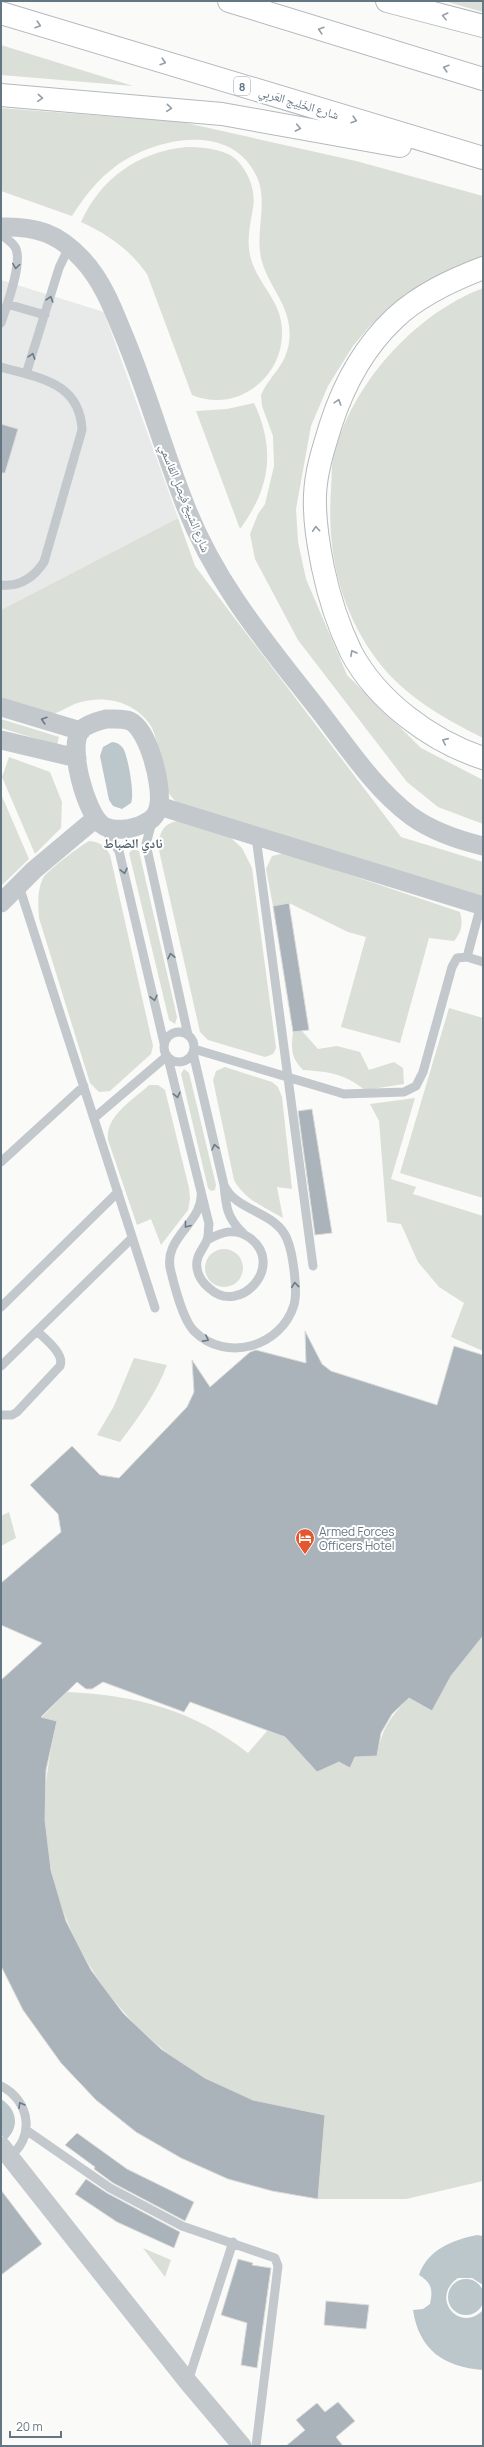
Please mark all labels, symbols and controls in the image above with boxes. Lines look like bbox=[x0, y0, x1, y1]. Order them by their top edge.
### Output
one-way arrow bbox=[442, 12, 449, 21]
one-way arrow bbox=[35, 20, 42, 29]
one-way arrow bbox=[318, 26, 325, 35]
one-way arrow bbox=[159, 57, 166, 66]
one-way arrow bbox=[442, 64, 449, 73]
road number: 8 bbox=[234, 77, 250, 95]
street label: شارع الخَلِيج العَربِي bbox=[256, 83, 341, 125]
one-way arrow bbox=[37, 93, 43, 102]
one-way arrow bbox=[166, 104, 172, 113]
one-way arrow bbox=[351, 115, 358, 124]
one-way arrow bbox=[295, 123, 301, 131]
one-way arrow bbox=[12, 263, 21, 269]
one-way arrow bbox=[45, 296, 53, 303]
one-way arrow bbox=[27, 352, 36, 359]
one-way arrow bbox=[333, 399, 342, 406]
street label: شارع الشيخ فيصل القاسمي bbox=[154, 441, 215, 556]
one-way arrow bbox=[311, 526, 320, 532]
one-way arrow bbox=[350, 650, 357, 657]
one-way arrow bbox=[40, 716, 47, 725]
one-way arrow bbox=[442, 738, 450, 746]
district label: نادي الضباط bbox=[103, 834, 163, 854]
one-way arrow bbox=[119, 868, 127, 874]
one-way arrow bbox=[167, 953, 175, 959]
one-way arrow bbox=[149, 994, 157, 1001]
one-way arrow bbox=[173, 1092, 181, 1099]
one-way arrow bbox=[212, 1144, 220, 1151]
one-way arrow bbox=[184, 1221, 191, 1228]
one-way arrow bbox=[291, 1282, 300, 1288]
one-way arrow bbox=[201, 1334, 209, 1341]
place label: Armed Forces Officers Hotel bbox=[319, 1523, 395, 1554]
hotel icon: Armed Forces Officers Hotel bbox=[294, 1527, 316, 1555]
one-way arrow bbox=[18, 2102, 25, 2109]
scale bar bbox=[10, 2413, 61, 2439]
text: 20 m bbox=[16, 2418, 43, 2435]

